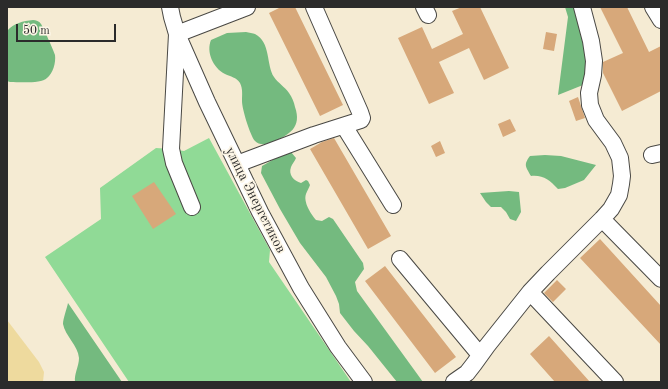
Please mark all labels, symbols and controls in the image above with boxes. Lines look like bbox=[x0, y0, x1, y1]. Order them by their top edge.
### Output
scale bar bbox=[18, 16, 118, 42]
text: 50 m bbox=[23, 25, 50, 37]
street label: улица Энергетиков bbox=[221, 144, 289, 256]

